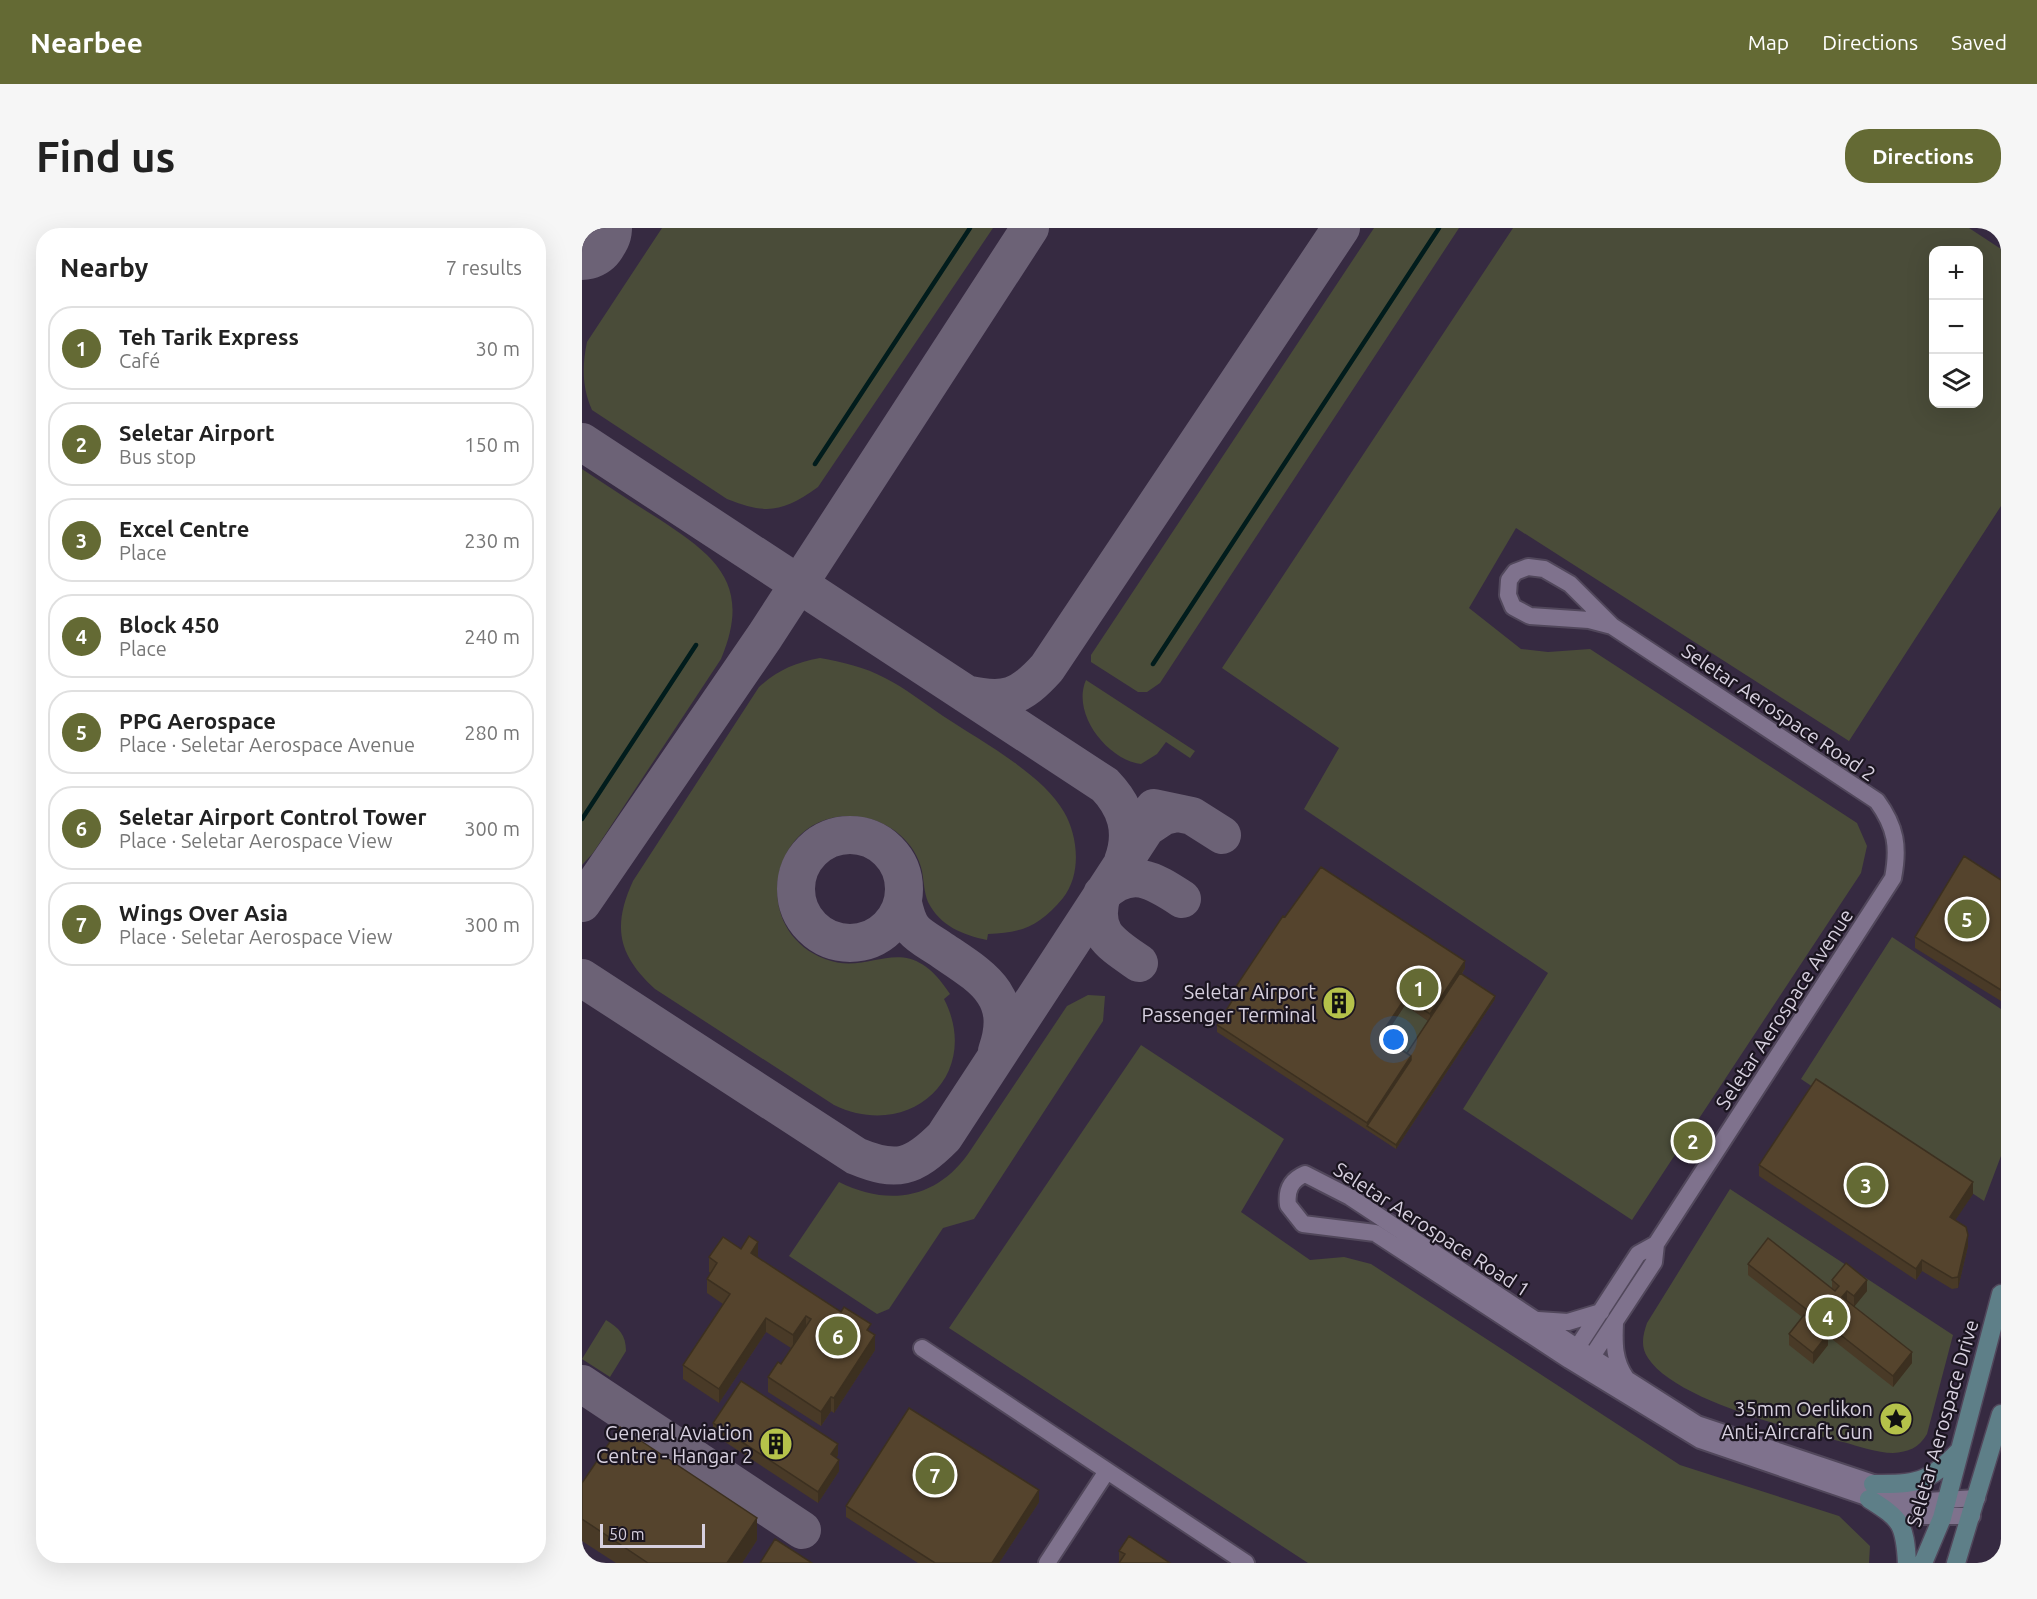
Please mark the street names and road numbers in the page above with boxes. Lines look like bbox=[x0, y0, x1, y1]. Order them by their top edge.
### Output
street label: Seletar Aerospace Road 2 bbox=[1678, 638, 1880, 786]
street label: Seletar Aerospace Avenue bbox=[1711, 905, 1857, 1113]
street label: Seletar Aerospace Road 1 bbox=[1330, 1157, 1534, 1301]
street label: Seletar Aerospace Drive bbox=[1901, 1317, 1983, 1529]

